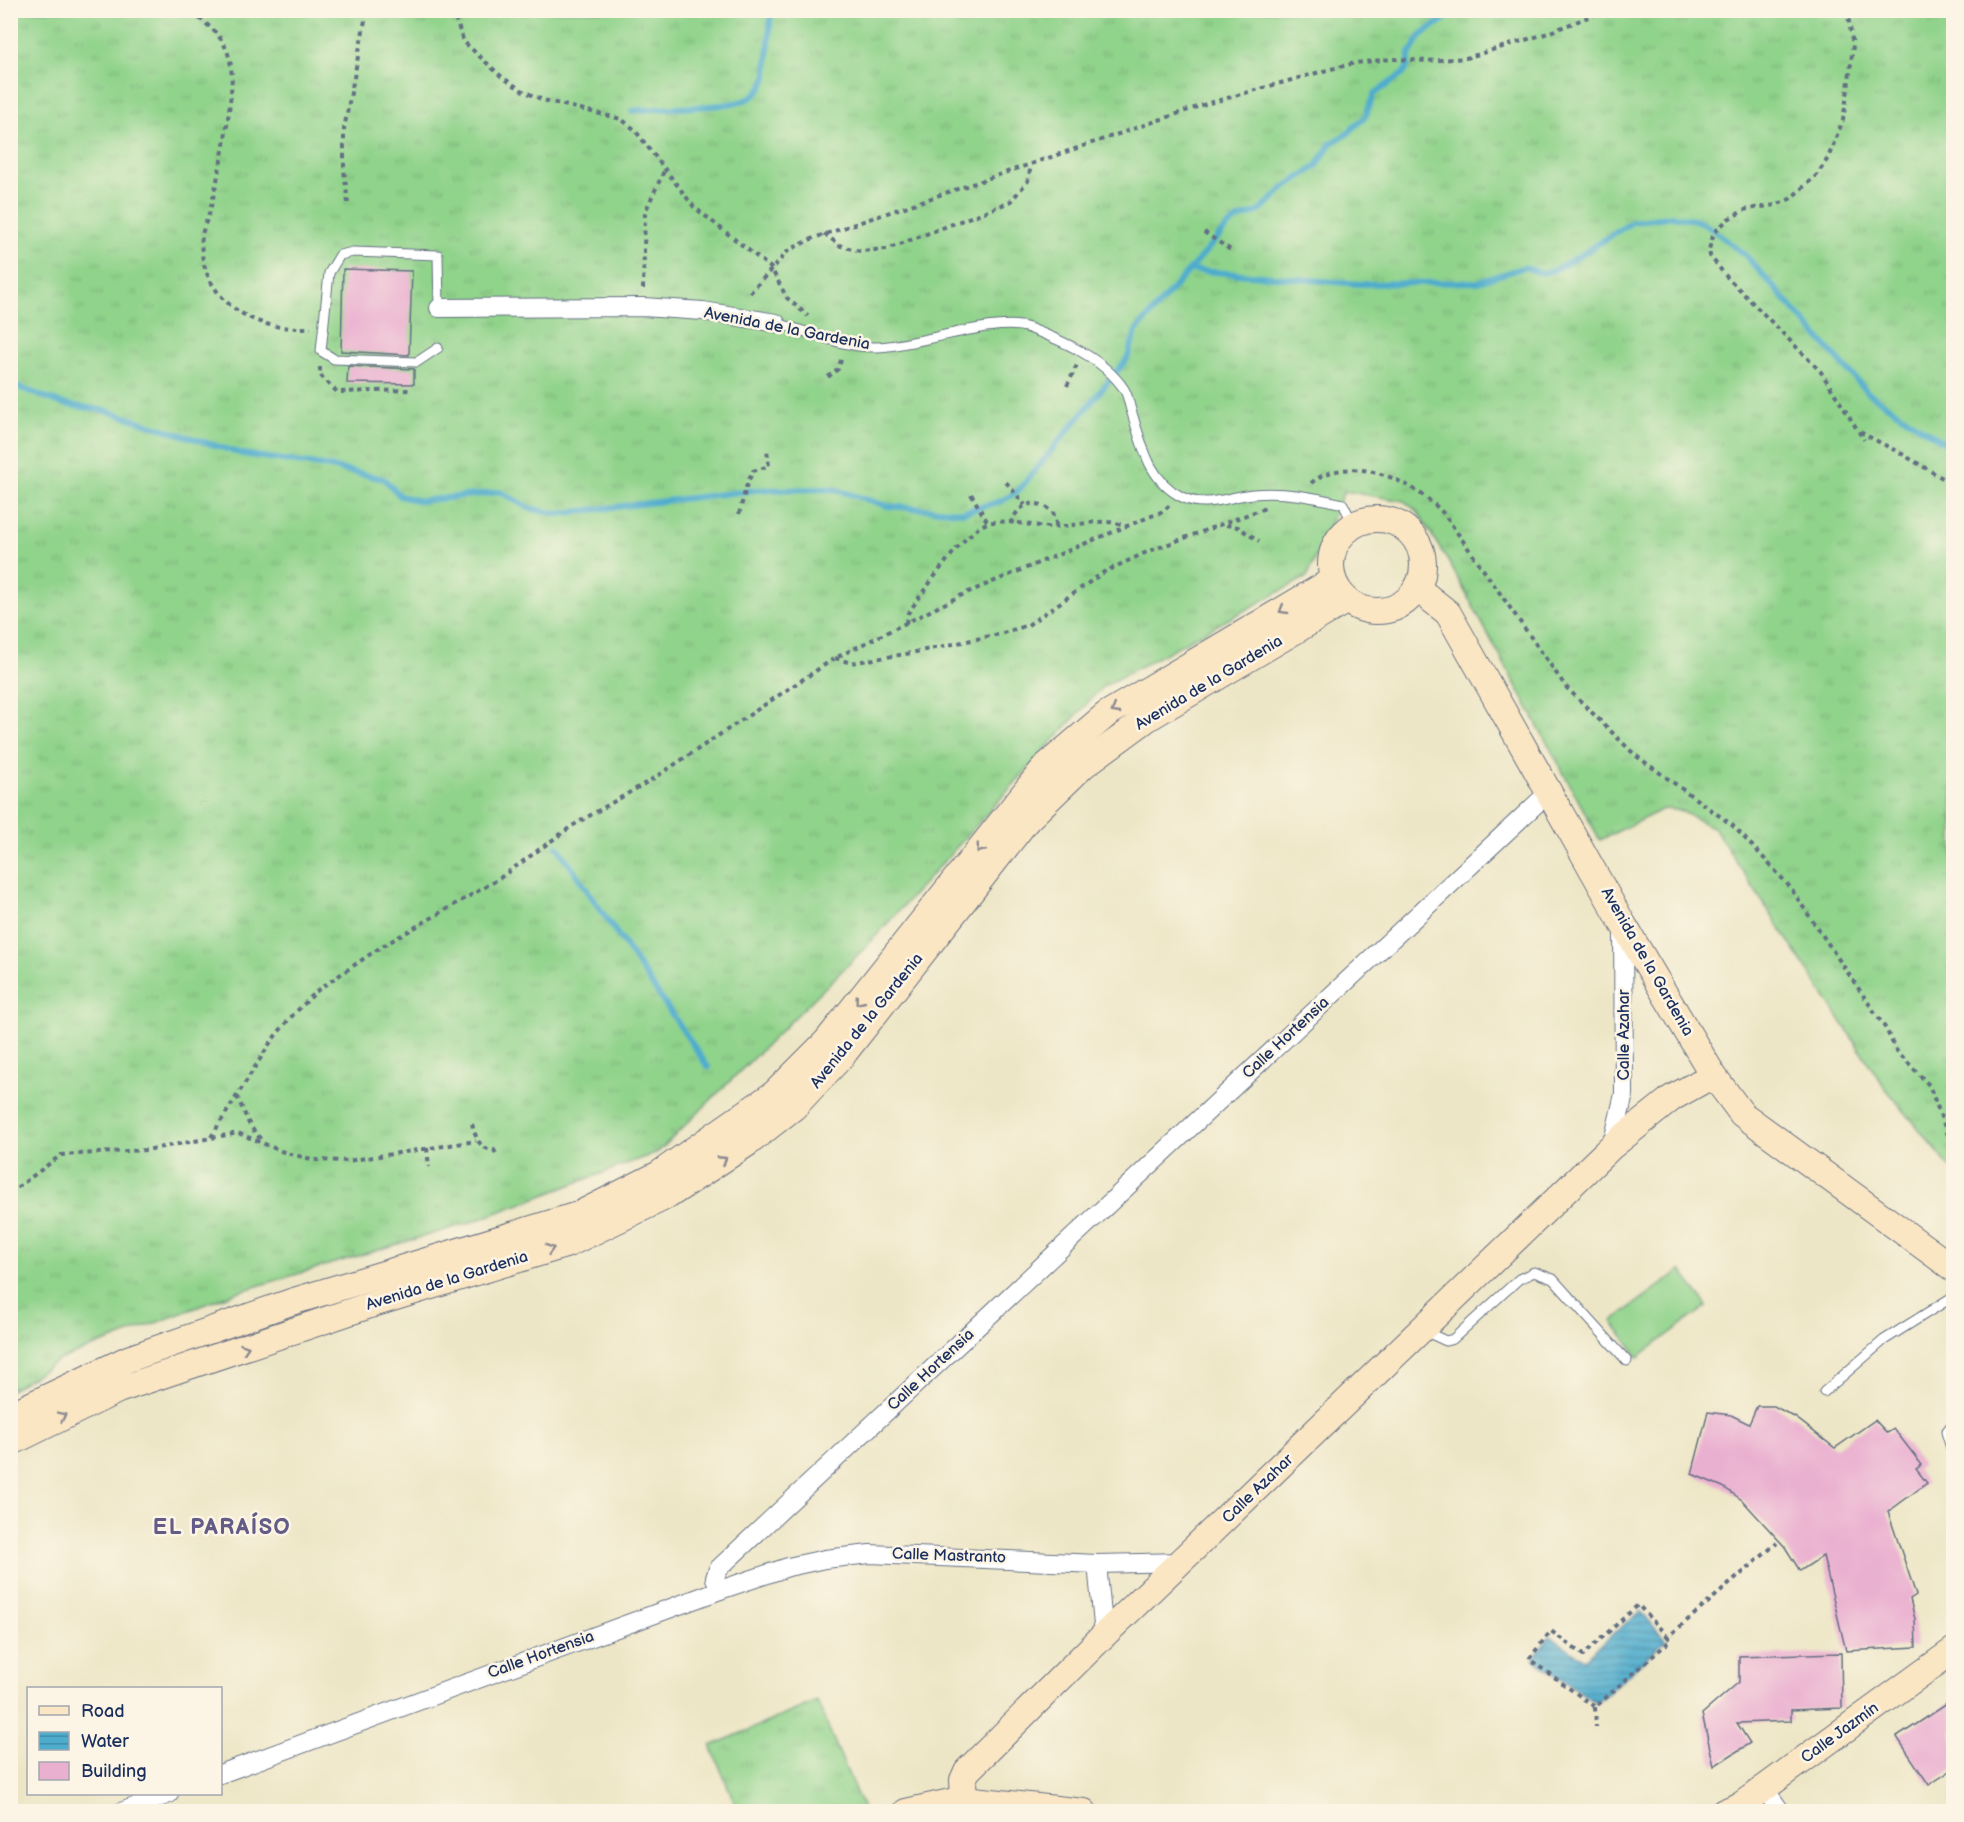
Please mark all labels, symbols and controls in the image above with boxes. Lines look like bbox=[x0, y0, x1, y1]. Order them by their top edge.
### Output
street label: Avenida de la Gardenia bbox=[703, 304, 871, 354]
one-way arrow bbox=[1279, 603, 1289, 614]
street label: Avenida de la Gardenia bbox=[1132, 631, 1286, 735]
one-way arrow bbox=[1111, 702, 1121, 714]
one-way arrow bbox=[977, 842, 988, 853]
street label: Avenida de la Gardenia bbox=[1597, 884, 1697, 1040]
street label: Avenida de la Gardenia bbox=[807, 950, 927, 1092]
street label: Calle Azahar bbox=[1615, 989, 1634, 1081]
street label: Calle Hortensia bbox=[1239, 993, 1333, 1083]
one-way arrow bbox=[855, 994, 866, 1005]
one-way arrow bbox=[716, 1156, 727, 1167]
one-way arrow bbox=[544, 1244, 555, 1256]
street label: Avenida de la Gardenia bbox=[364, 1247, 530, 1315]
street label: Calle Hortensia bbox=[884, 1325, 978, 1415]
one-way arrow bbox=[239, 1342, 250, 1355]
one-way arrow bbox=[56, 1411, 67, 1423]
street label: Calle Azahar bbox=[1219, 1450, 1298, 1528]
district label: EL PARAÍSO bbox=[153, 1512, 291, 1541]
street label: Calle Mastranto bbox=[892, 1545, 1006, 1567]
street label: Calle Hortensia bbox=[485, 1627, 597, 1683]
legend bbox=[27, 1687, 222, 1795]
street label: Calle Jazmín bbox=[1798, 1699, 1882, 1767]
text: Road bbox=[81, 1701, 125, 1722]
text: Water bbox=[81, 1731, 129, 1752]
text: Building bbox=[81, 1761, 147, 1782]

